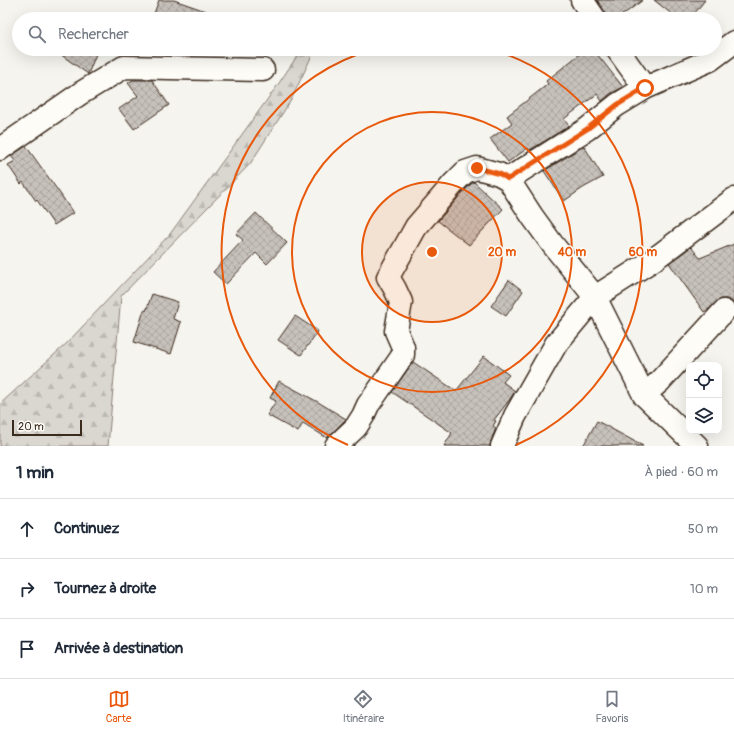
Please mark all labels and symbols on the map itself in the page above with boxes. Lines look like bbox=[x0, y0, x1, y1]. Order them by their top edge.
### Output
route start bbox=[636, 79, 654, 97]
route end bbox=[468, 159, 486, 177]
centre of rings bbox=[425, 245, 439, 259]
text: 20 m bbox=[488, 245, 516, 260]
text: 40 m bbox=[557, 245, 587, 260]
text: 60 m bbox=[629, 245, 658, 260]
scale bar bbox=[12, 418, 82, 437]

